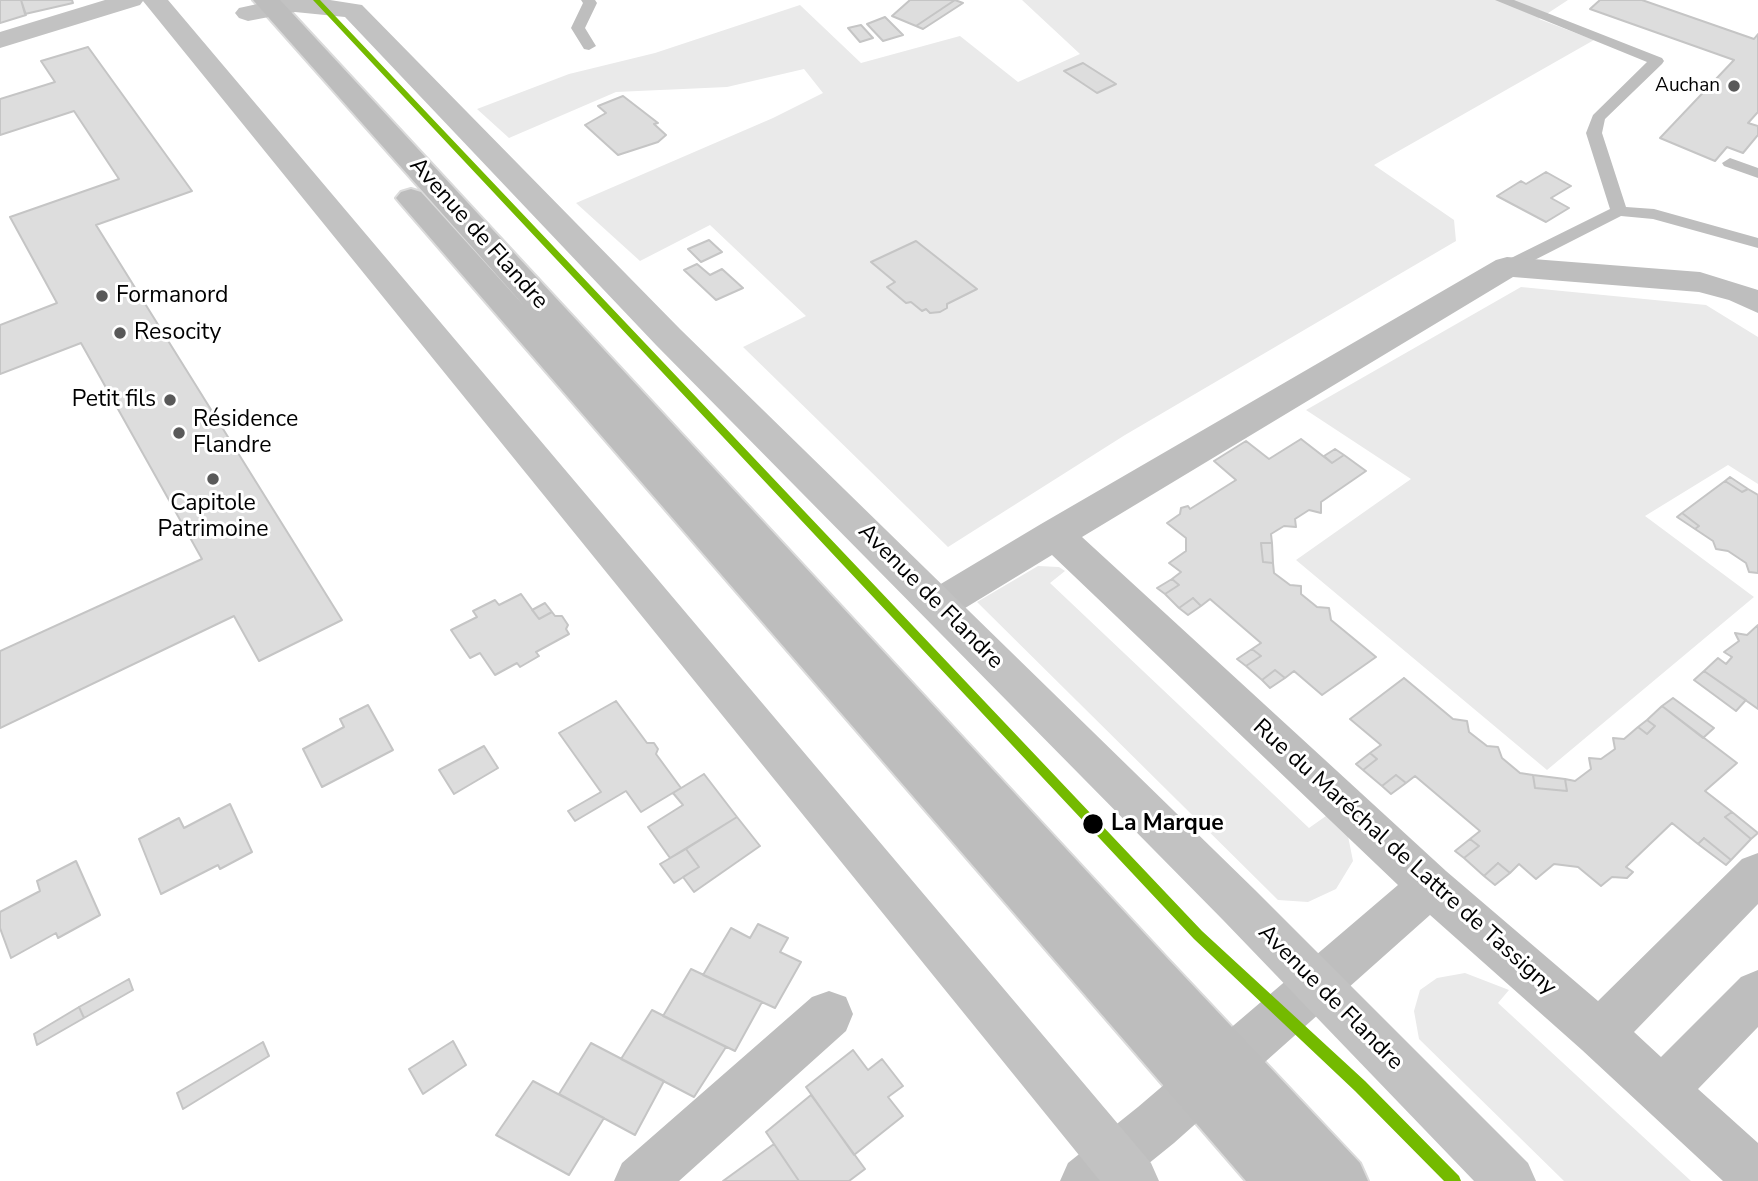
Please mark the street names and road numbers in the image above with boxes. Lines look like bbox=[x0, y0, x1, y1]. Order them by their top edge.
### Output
street label: Avenue de Flandre bbox=[403, 153, 553, 315]
street label: Avenue de Flandre bbox=[852, 519, 1008, 675]
street label: Rue du Maréchal de Lattre de Tassigny bbox=[1246, 714, 1562, 1002]
street label: Avenue de Flandre bbox=[1252, 920, 1408, 1076]

